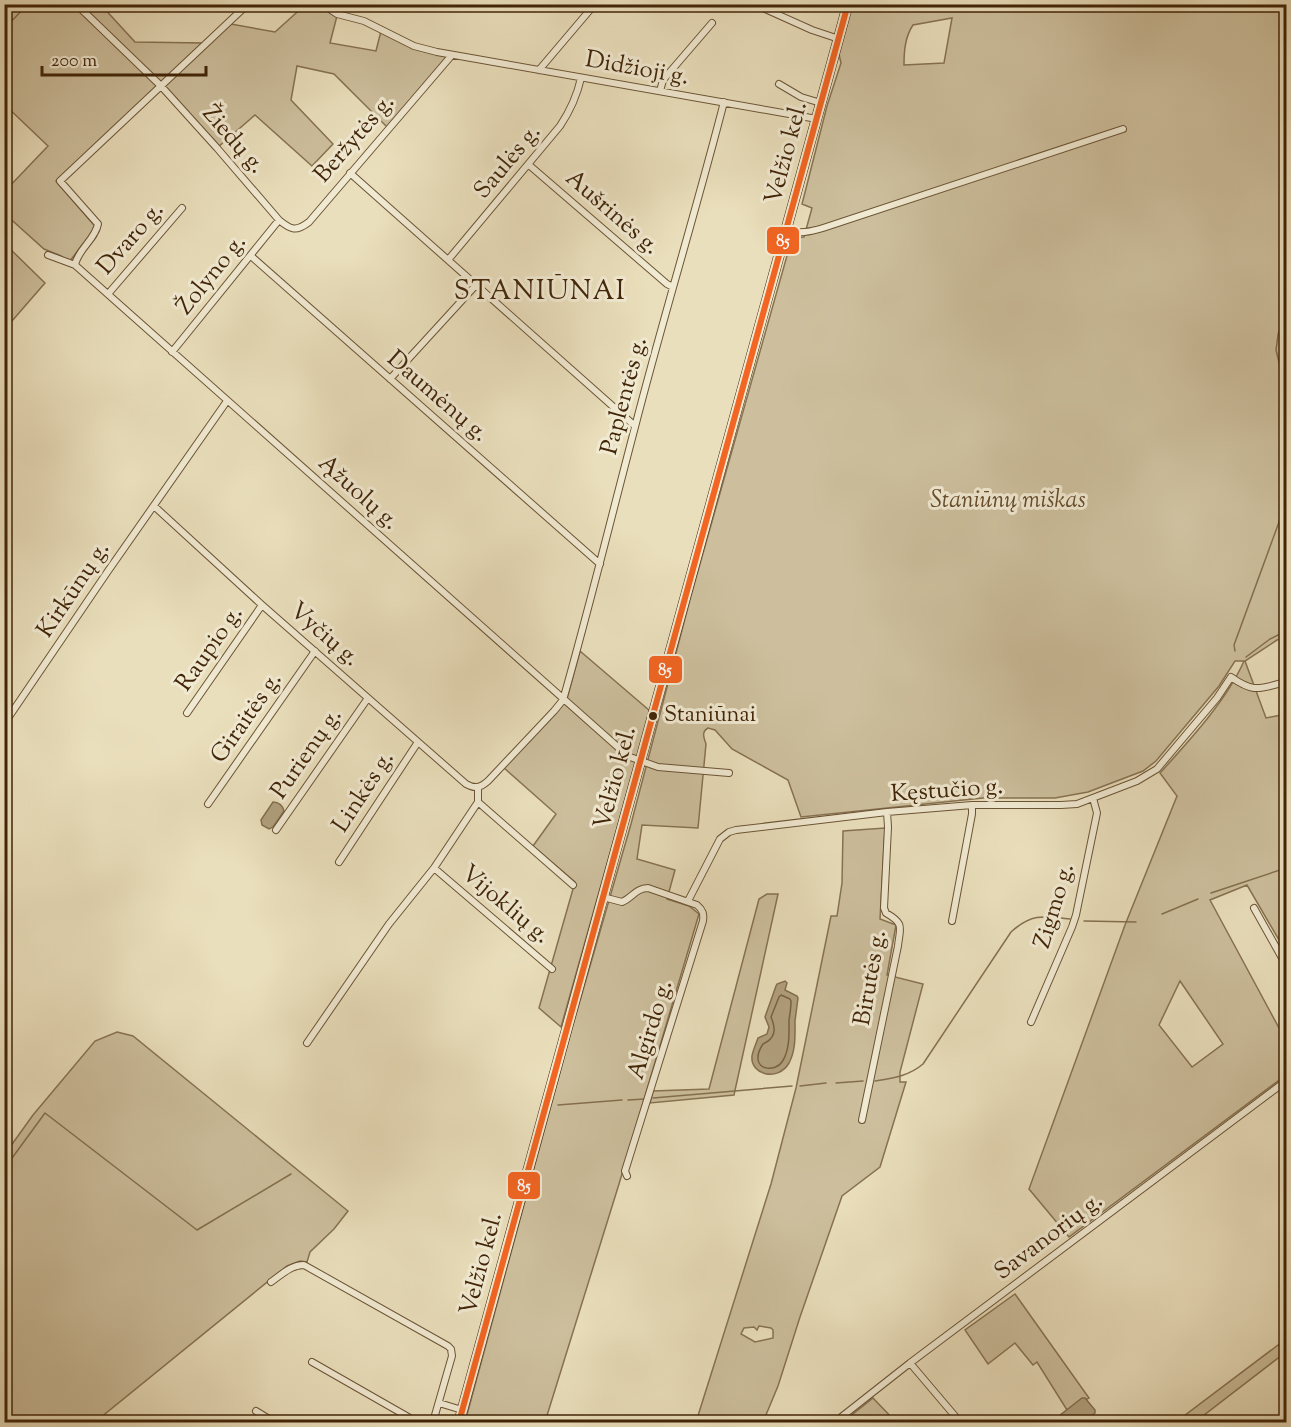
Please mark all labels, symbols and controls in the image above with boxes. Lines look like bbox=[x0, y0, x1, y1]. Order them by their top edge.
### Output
scale bar bbox=[42, 39, 206, 77]
street label: Didžioji g. bbox=[583, 43, 691, 95]
text: 200 m bbox=[51, 49, 97, 75]
street label: Beržytės g. bbox=[307, 87, 403, 191]
street label: Žiedų g. bbox=[193, 98, 273, 182]
street label: Velžio kel. bbox=[757, 98, 817, 208]
street label: Saulės g. bbox=[466, 117, 550, 207]
street label: Aušrinės g. bbox=[557, 162, 667, 264]
street label: Dvaro g. bbox=[90, 195, 172, 283]
line badge: 85 bbox=[766, 226, 800, 255]
street label: Žolyno g. bbox=[169, 227, 255, 323]
text: 85 bbox=[776, 231, 790, 254]
district label: STANIŪNAI bbox=[454, 273, 626, 312]
street label: Paplentės g. bbox=[593, 333, 657, 459]
street label: Daumėnų g. bbox=[379, 343, 495, 451]
street label: Ąžuolų g. bbox=[310, 447, 406, 539]
park label: Staniūnų miškas bbox=[930, 484, 1086, 518]
street label: Kirkūnų g. bbox=[29, 535, 119, 645]
street label: Vyčių g. bbox=[281, 595, 367, 675]
street label: Raupio g. bbox=[168, 599, 252, 699]
line badge: 85 bbox=[648, 655, 683, 684]
text: 85 bbox=[658, 660, 672, 683]
street label: Giraitės g. bbox=[203, 665, 291, 771]
place label: Staniūnai bbox=[664, 700, 756, 732]
street label: Purienų g. bbox=[263, 701, 351, 807]
marker: Staniūnai bbox=[647, 710, 659, 722]
street label: Velžio kel. bbox=[586, 723, 646, 833]
street label: Linkės g. bbox=[325, 744, 403, 840]
street label: Kęstučio g. bbox=[890, 770, 1004, 812]
street label: Vijoklių g. bbox=[453, 857, 557, 953]
street label: Zigmo g. bbox=[1026, 859, 1084, 953]
street label: Birutės g. bbox=[846, 928, 896, 1028]
street label: Algirdo g. bbox=[620, 976, 682, 1084]
line badge: 85 bbox=[507, 1171, 541, 1200]
text: 85 bbox=[517, 1176, 531, 1199]
street label: Savanorių g. bbox=[988, 1185, 1110, 1289]
street label: Velžio kel. bbox=[452, 1209, 512, 1319]

